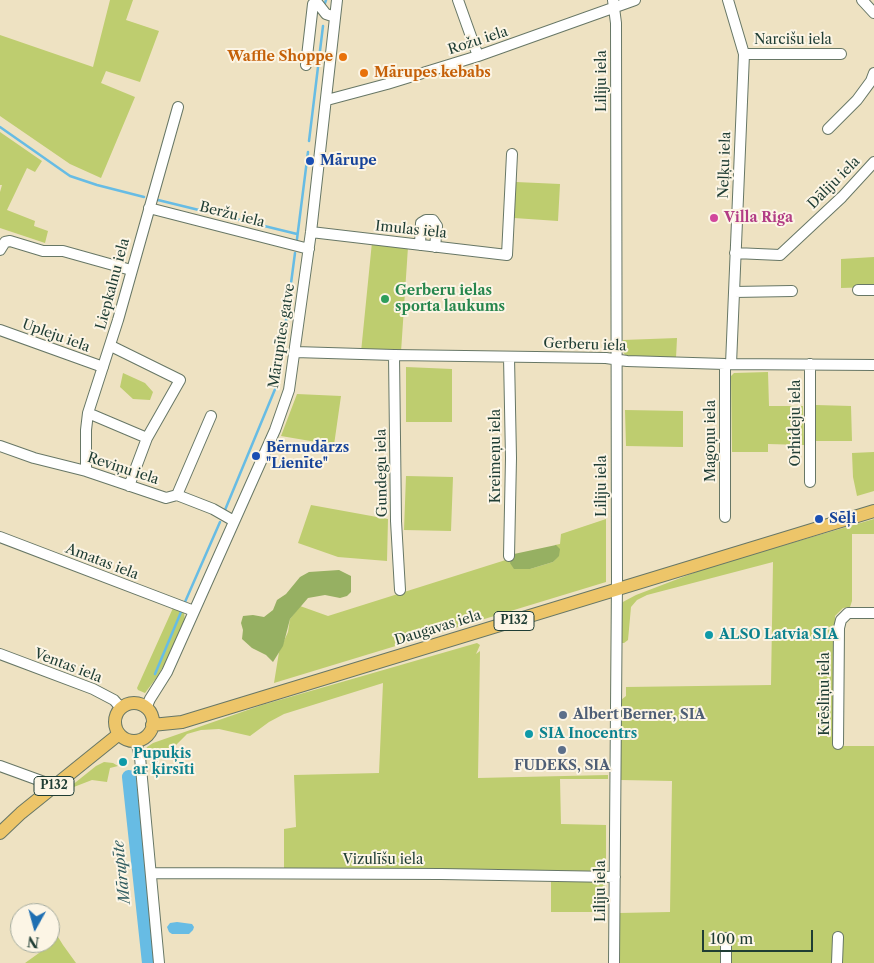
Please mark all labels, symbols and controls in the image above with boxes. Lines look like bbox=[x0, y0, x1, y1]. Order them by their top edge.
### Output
street label: Rožu iela bbox=[446, 23, 510, 59]
street label: Narcišu iela bbox=[754, 32, 832, 48]
place label: Waffle Shoppe bbox=[227, 49, 333, 65]
street label: Liliju iela bbox=[594, 50, 610, 112]
marker: Waffle Shoppe bbox=[337, 51, 349, 63]
place label: Mārupes kebabs bbox=[374, 65, 491, 81]
marker: Mārupes kebabs bbox=[358, 67, 370, 79]
street label: Neļķu iela bbox=[715, 131, 735, 199]
place label: Mārupe bbox=[320, 153, 377, 169]
street label: Dāliju iela bbox=[804, 153, 864, 213]
marker: Mārupe bbox=[304, 155, 316, 167]
street label: Beržu iela bbox=[198, 199, 266, 231]
place label: Villa Riga bbox=[724, 210, 793, 226]
marker: Villa Riga bbox=[708, 212, 720, 224]
street label: Imulas iela bbox=[374, 218, 448, 242]
street label: Liepkalnu iela bbox=[93, 236, 133, 332]
street label: Mārupītes gatve bbox=[265, 282, 299, 390]
place label: Gerberu ielas sporta laukums bbox=[395, 283, 505, 316]
marker: Gerberu ielas sporta laukums bbox=[379, 293, 391, 305]
street label: Upleju iela bbox=[20, 316, 92, 356]
street label: Gerberu iela bbox=[543, 335, 627, 355]
street label: Orhideju iela bbox=[788, 380, 804, 466]
street label: Magoņu iela bbox=[703, 400, 719, 482]
street label: Kreimeņu iela bbox=[488, 409, 504, 503]
street label: Gundegu iela bbox=[373, 429, 391, 517]
place label: Bērnudārzs "Lienīte" bbox=[266, 440, 349, 472]
street label: Reviņu iela bbox=[85, 450, 161, 488]
marker: Bērnudārzs "Lienīte" bbox=[250, 450, 262, 462]
street label: Liliju iela bbox=[594, 455, 610, 517]
place label: Sēļi bbox=[829, 511, 856, 527]
marker: Sēļi bbox=[813, 513, 825, 525]
street label: Amatas iela bbox=[63, 540, 141, 584]
street label: Daugavas iela bbox=[393, 607, 483, 649]
road number: P132 bbox=[494, 612, 534, 630]
place label: ALSO Latvia SIA bbox=[719, 627, 838, 643]
marker: ALSO Latvia SIA bbox=[703, 629, 715, 641]
street label: Ventas iela bbox=[32, 645, 104, 687]
street label: Krēsliņu iela bbox=[817, 652, 833, 736]
place label: Albert Berner, SIA bbox=[573, 707, 705, 723]
marker: Albert Berner, SIA bbox=[557, 709, 569, 721]
place label: SIA Inocentrs bbox=[539, 726, 637, 742]
marker: SIA Inocentrs bbox=[523, 728, 535, 740]
marker: FUDEKS, SIA bbox=[556, 744, 568, 756]
place label: Pupuķis ar ķirsīti bbox=[133, 746, 195, 779]
marker: Pupuķis ar ķirsīti bbox=[117, 756, 129, 768]
place label: FUDEKS, SIA bbox=[514, 758, 610, 774]
road number: P132 bbox=[34, 776, 74, 796]
water label: Mārupīte bbox=[110, 839, 134, 905]
street label: Vizulīšu iela bbox=[343, 852, 423, 868]
street label: Liliju iela bbox=[593, 860, 609, 922]
north arrow bbox=[10, 903, 60, 953]
scale bar bbox=[704, 920, 815, 952]
text: 100 m bbox=[710, 929, 753, 948]
text: N bbox=[26, 932, 40, 952]

